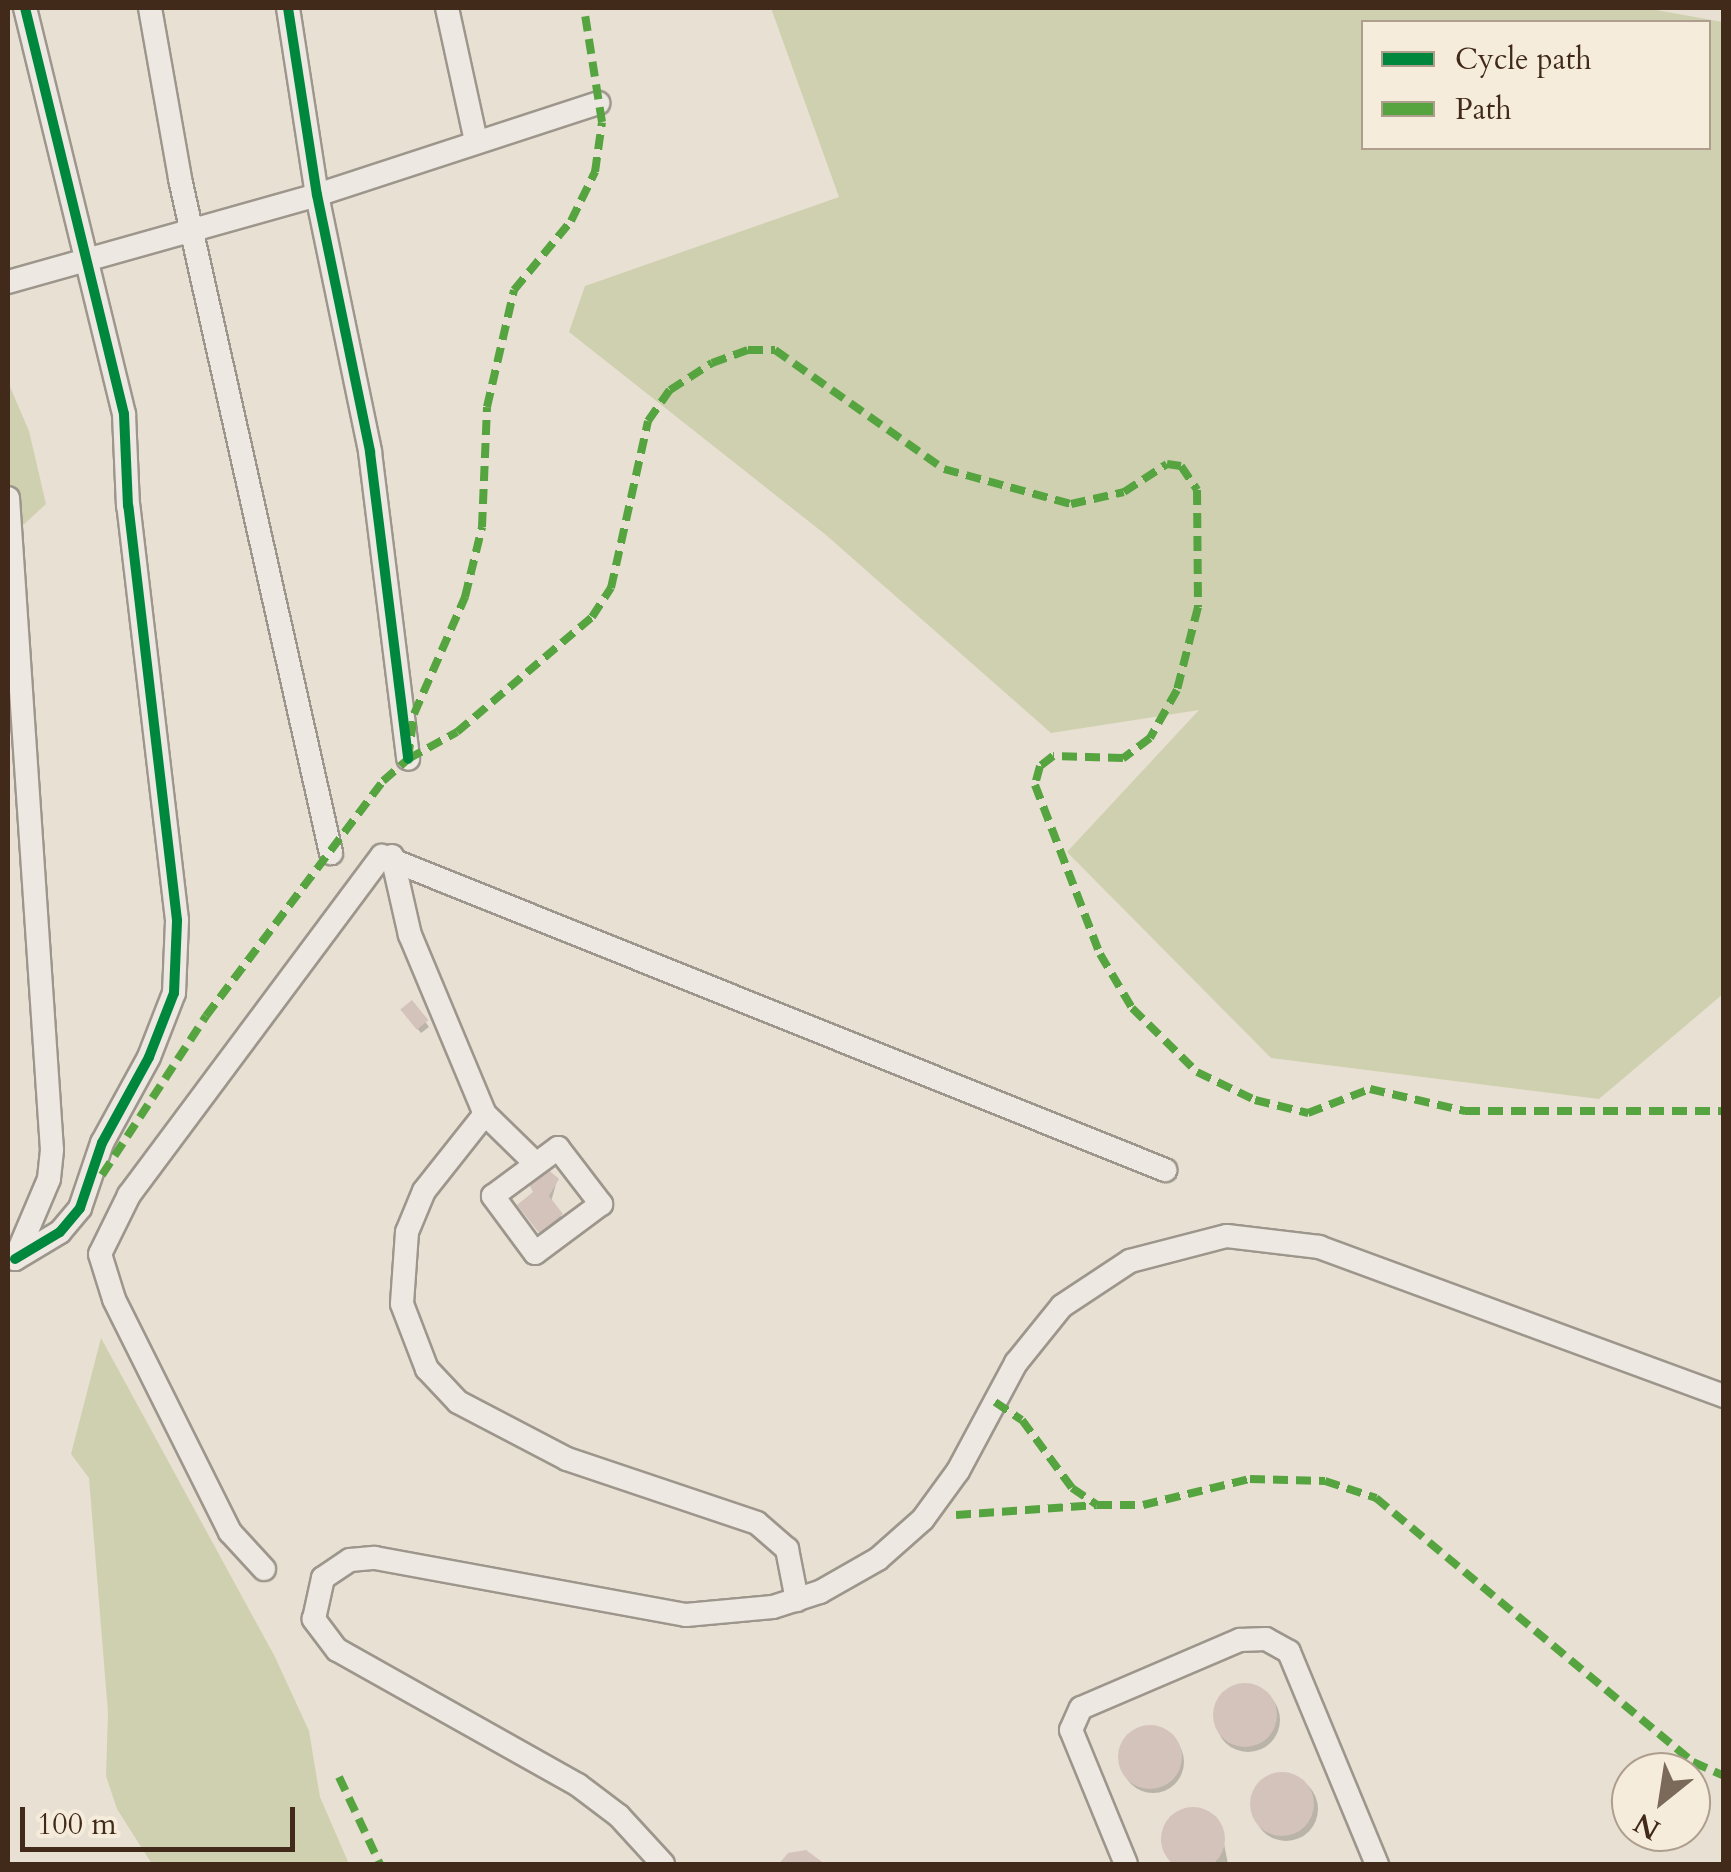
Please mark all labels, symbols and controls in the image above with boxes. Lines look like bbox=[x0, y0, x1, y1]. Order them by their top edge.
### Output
legend bbox=[1361, 20, 1711, 150]
text: Cycle path bbox=[1455, 39, 1592, 80]
text: Path bbox=[1455, 89, 1512, 130]
north arrow bbox=[1611, 1752, 1711, 1852]
scale bar bbox=[25, 1787, 300, 1849]
text: 100 m bbox=[37, 1804, 117, 1845]
text: N bbox=[1627, 1804, 1667, 1849]

